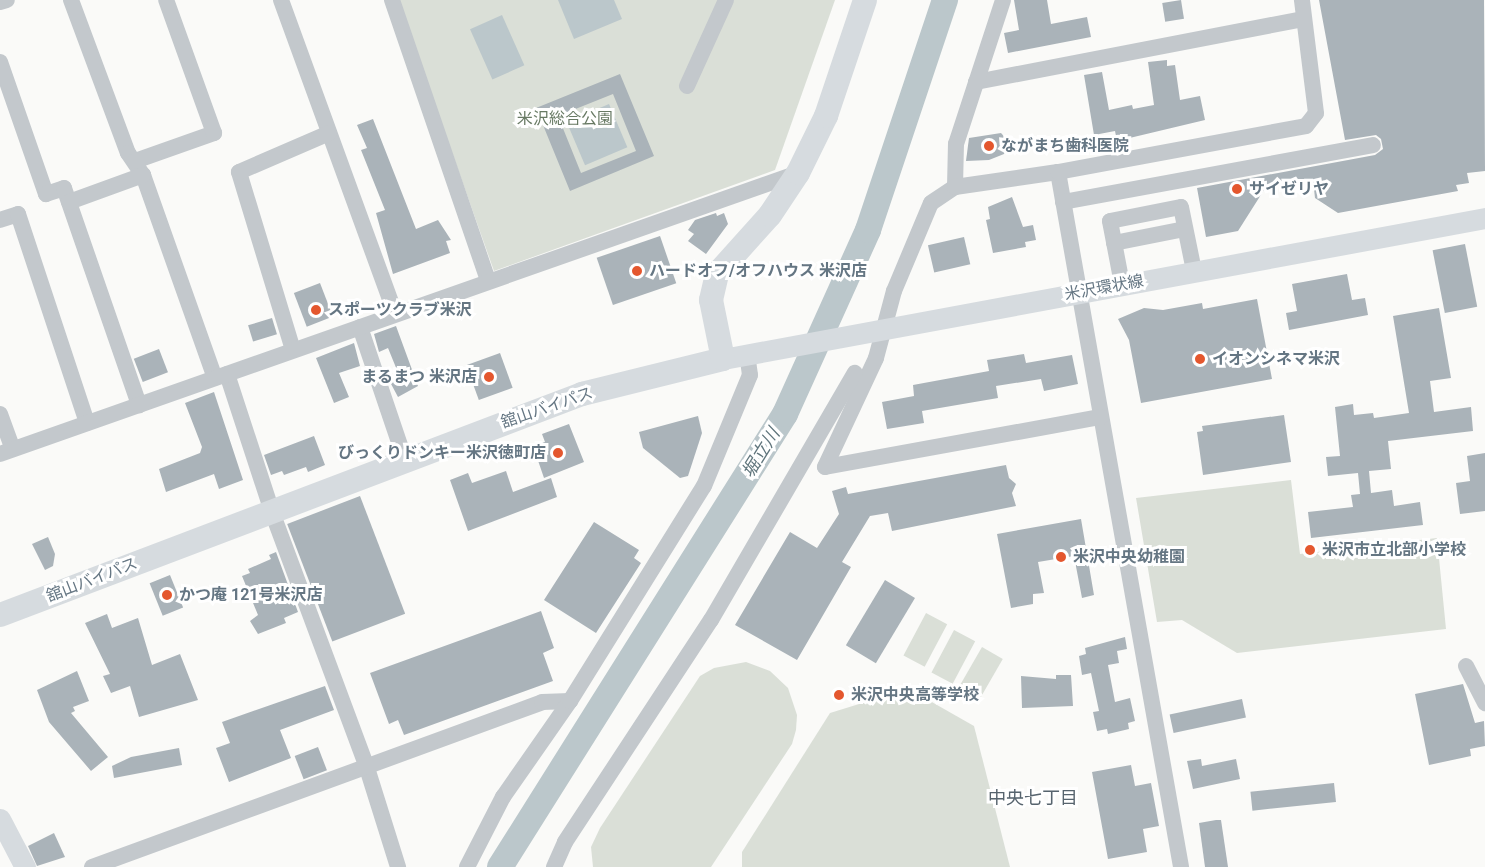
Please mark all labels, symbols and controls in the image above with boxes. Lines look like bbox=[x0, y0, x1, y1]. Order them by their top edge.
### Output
park label: 米沢総合公園 bbox=[517, 109, 613, 129]
place label: ながまち歯科医院 bbox=[1001, 136, 1129, 156]
marker: ながまち歯科医院 bbox=[982, 139, 996, 153]
place label: サイゼリヤ bbox=[1249, 179, 1329, 199]
marker: サイゼリヤ bbox=[1230, 182, 1244, 196]
place label: ハードオフ/オフハウス 米沢店 bbox=[649, 261, 867, 281]
marker: ハードオフ/オフハウス 米沢店 bbox=[630, 264, 644, 278]
street label: 米沢環状線 bbox=[1063, 272, 1145, 304]
place label: スポーツクラブ米沢 bbox=[328, 300, 472, 320]
marker: スポーツクラブ米沢 bbox=[309, 303, 323, 317]
place label: イオンシネマ米沢 bbox=[1212, 349, 1340, 369]
marker: イオンシネマ米沢 bbox=[1193, 352, 1207, 366]
place label: まるまつ 米沢店 bbox=[361, 367, 477, 387]
marker: まるまつ 米沢店 bbox=[482, 370, 496, 384]
street label: 舘山バイパス bbox=[498, 383, 596, 433]
water label: 堀立川 bbox=[738, 424, 784, 482]
place label: びっくりドンキー米沢徳町店 bbox=[338, 443, 546, 463]
marker: びっくりドンキー米沢徳町店 bbox=[551, 446, 565, 460]
place label: 米沢市立北部小学校 bbox=[1322, 540, 1466, 560]
marker: 米沢市立北部小学校 bbox=[1303, 543, 1317, 557]
place label: 米沢中央幼稚園 bbox=[1073, 547, 1185, 567]
marker: 米沢中央幼稚園 bbox=[1054, 550, 1068, 564]
street label: 舘山バイパス bbox=[44, 554, 140, 606]
place label: かつ庵 121号米沢店 bbox=[179, 585, 323, 605]
marker: かつ庵 121号米沢店 bbox=[160, 588, 174, 602]
place label: 米沢中央高等学校 bbox=[851, 685, 979, 705]
marker: 米沢中央高等学校 bbox=[832, 688, 846, 702]
district label: 中央七丁目 bbox=[988, 787, 1078, 809]

